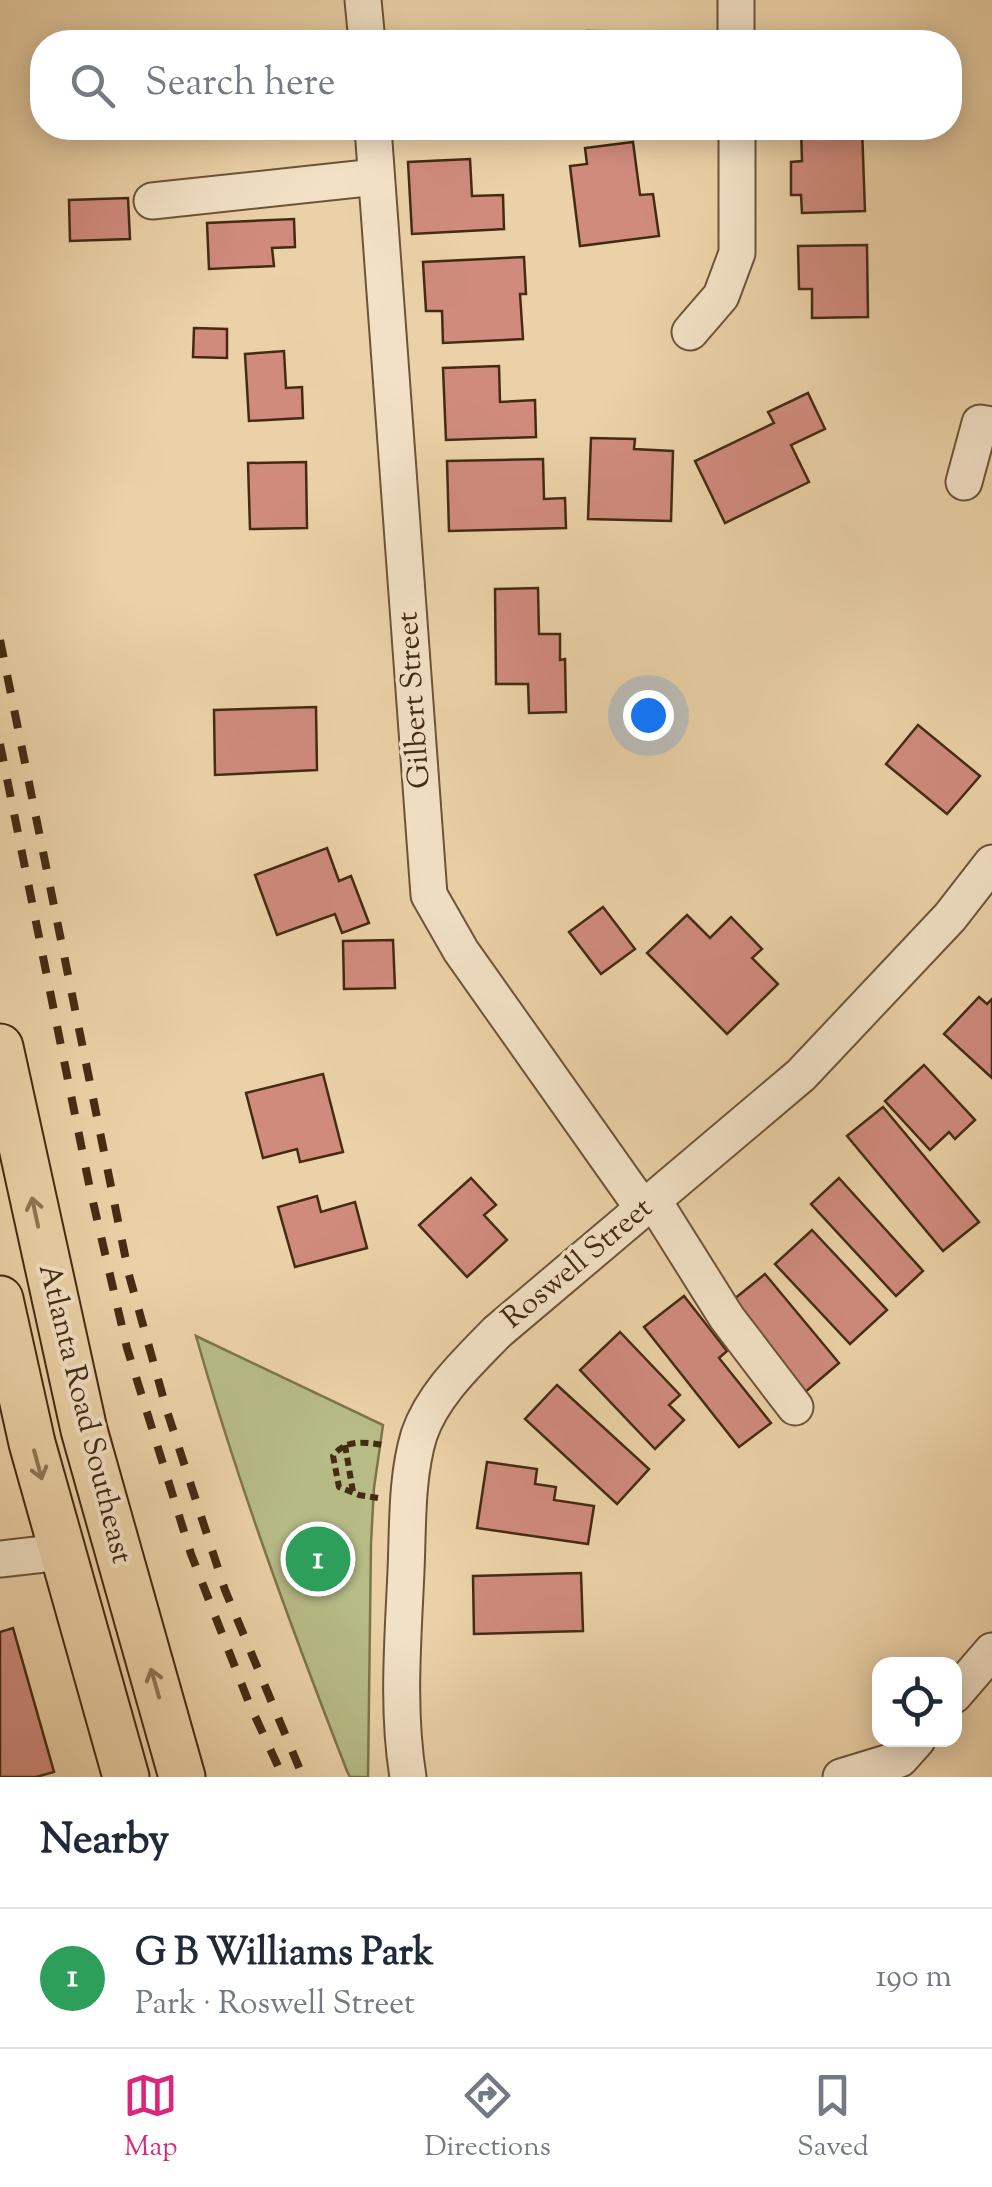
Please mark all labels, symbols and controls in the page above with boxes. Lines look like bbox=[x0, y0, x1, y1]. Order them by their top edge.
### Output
search box bbox=[30, 30, 962, 140]
icon: search bbox=[65, 58, 120, 113]
text: Search here bbox=[145, 58, 336, 112]
street label: Gilbert Street bbox=[387, 610, 443, 790]
your location bbox=[623, 690, 674, 741]
street label: Roswell Street bbox=[493, 1188, 663, 1340]
one-way arrow bbox=[25, 1197, 43, 1229]
street label: Atlanta Road Southeast bbox=[26, 1260, 142, 1568]
one-way arrow bbox=[30, 1449, 48, 1480]
pin: 1 bbox=[286, 1522, 350, 1596]
map controls bbox=[872, 1657, 962, 1747]
button: locate bbox=[872, 1657, 962, 1747]
one-way arrow bbox=[145, 1668, 163, 1700]
text: Nearby bbox=[40, 1812, 169, 1872]
text: G B Williams Park bbox=[135, 1928, 434, 1982]
text: 1 bbox=[67, 1955, 78, 2001]
text: 190 m bbox=[876, 1955, 952, 2001]
text: Park · Roswell Street bbox=[135, 1982, 415, 2028]
tab: Map bbox=[123, 2068, 178, 2168]
tab: Directions bbox=[424, 2068, 551, 2168]
tab: Saved bbox=[797, 2068, 869, 2168]

